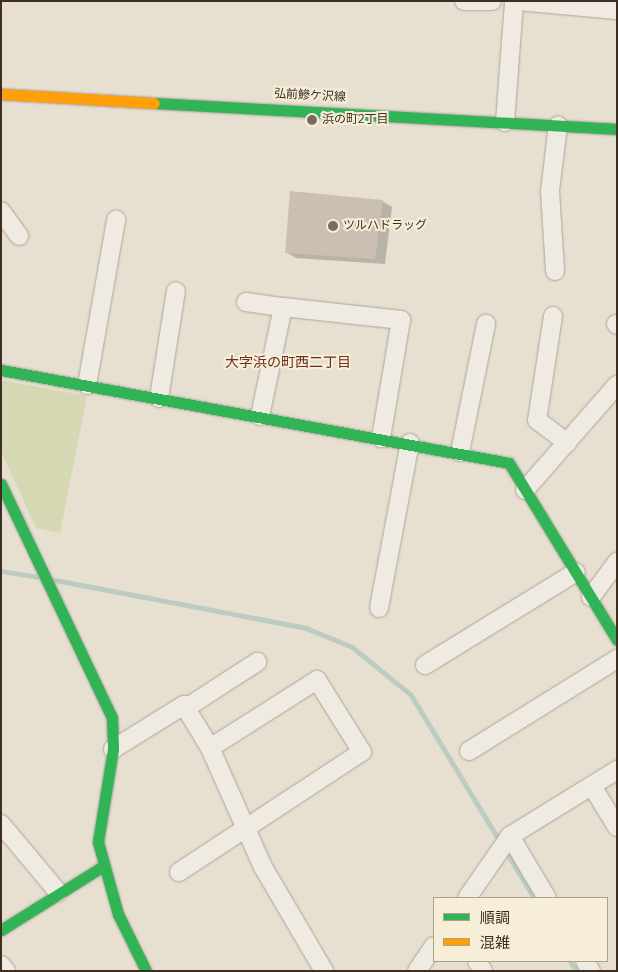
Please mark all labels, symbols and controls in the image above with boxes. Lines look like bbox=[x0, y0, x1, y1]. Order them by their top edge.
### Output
street label: 弘前鰺ケ沢線 bbox=[274, 87, 346, 105]
place label: 浜の町2丁目 bbox=[322, 113, 389, 127]
marker: 浜の町2丁目 bbox=[306, 114, 318, 126]
place label: ツルハドラッグ bbox=[343, 219, 427, 233]
marker: ツルハドラッグ bbox=[327, 220, 339, 232]
district label: 大字浜の町西二丁目 bbox=[225, 355, 351, 371]
legend bbox=[433, 897, 608, 962]
text: 順調 bbox=[480, 909, 510, 927]
text: 混雑 bbox=[480, 934, 510, 952]

